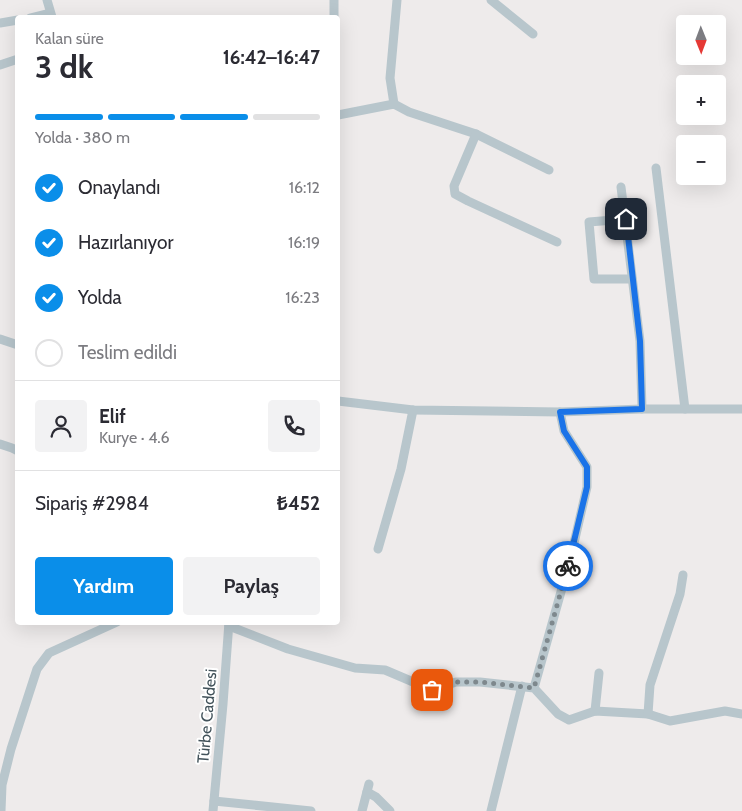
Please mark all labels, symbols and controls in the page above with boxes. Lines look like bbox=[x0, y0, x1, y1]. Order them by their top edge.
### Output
north arrow bbox=[676, 15, 726, 65]
map controls bbox=[676, 15, 726, 185]
text: Kalan süre bbox=[35, 29, 104, 48]
text: 16:42–16:47 bbox=[223, 46, 320, 69]
text: 3 dk bbox=[35, 47, 93, 86]
button: + bbox=[676, 75, 726, 125]
text: Yolda · 380 m bbox=[35, 128, 130, 147]
button: − bbox=[676, 135, 726, 185]
icon: check bbox=[35, 174, 63, 202]
text: Onaylandı bbox=[78, 176, 160, 199]
text: 16:12 bbox=[289, 178, 320, 197]
pin bbox=[605, 198, 647, 240]
icon: home bbox=[612, 205, 640, 233]
icon: check bbox=[35, 229, 63, 257]
text: Hazırlanıyor bbox=[78, 231, 173, 254]
text: 16:19 bbox=[288, 233, 320, 252]
icon: check bbox=[35, 284, 63, 312]
text: Yolda bbox=[78, 286, 122, 309]
text: 16:23 bbox=[285, 288, 320, 307]
text: Teslim edildi bbox=[78, 341, 177, 364]
button: person bbox=[35, 400, 87, 452]
button: phone bbox=[268, 400, 320, 452]
text: Elif bbox=[99, 405, 126, 428]
text: Kurye · 4.6 bbox=[99, 428, 170, 447]
text: Sipariş #2984 bbox=[35, 492, 149, 515]
text: ₺452 bbox=[277, 492, 320, 515]
courier bbox=[543, 541, 593, 591]
icon: bike bbox=[554, 552, 582, 580]
button: Yardım bbox=[35, 557, 173, 615]
button: Paylaş bbox=[183, 557, 320, 615]
street label: Türbe Caddesi bbox=[193, 668, 221, 764]
pin bbox=[411, 669, 453, 711]
icon: bag bbox=[418, 676, 446, 704]

